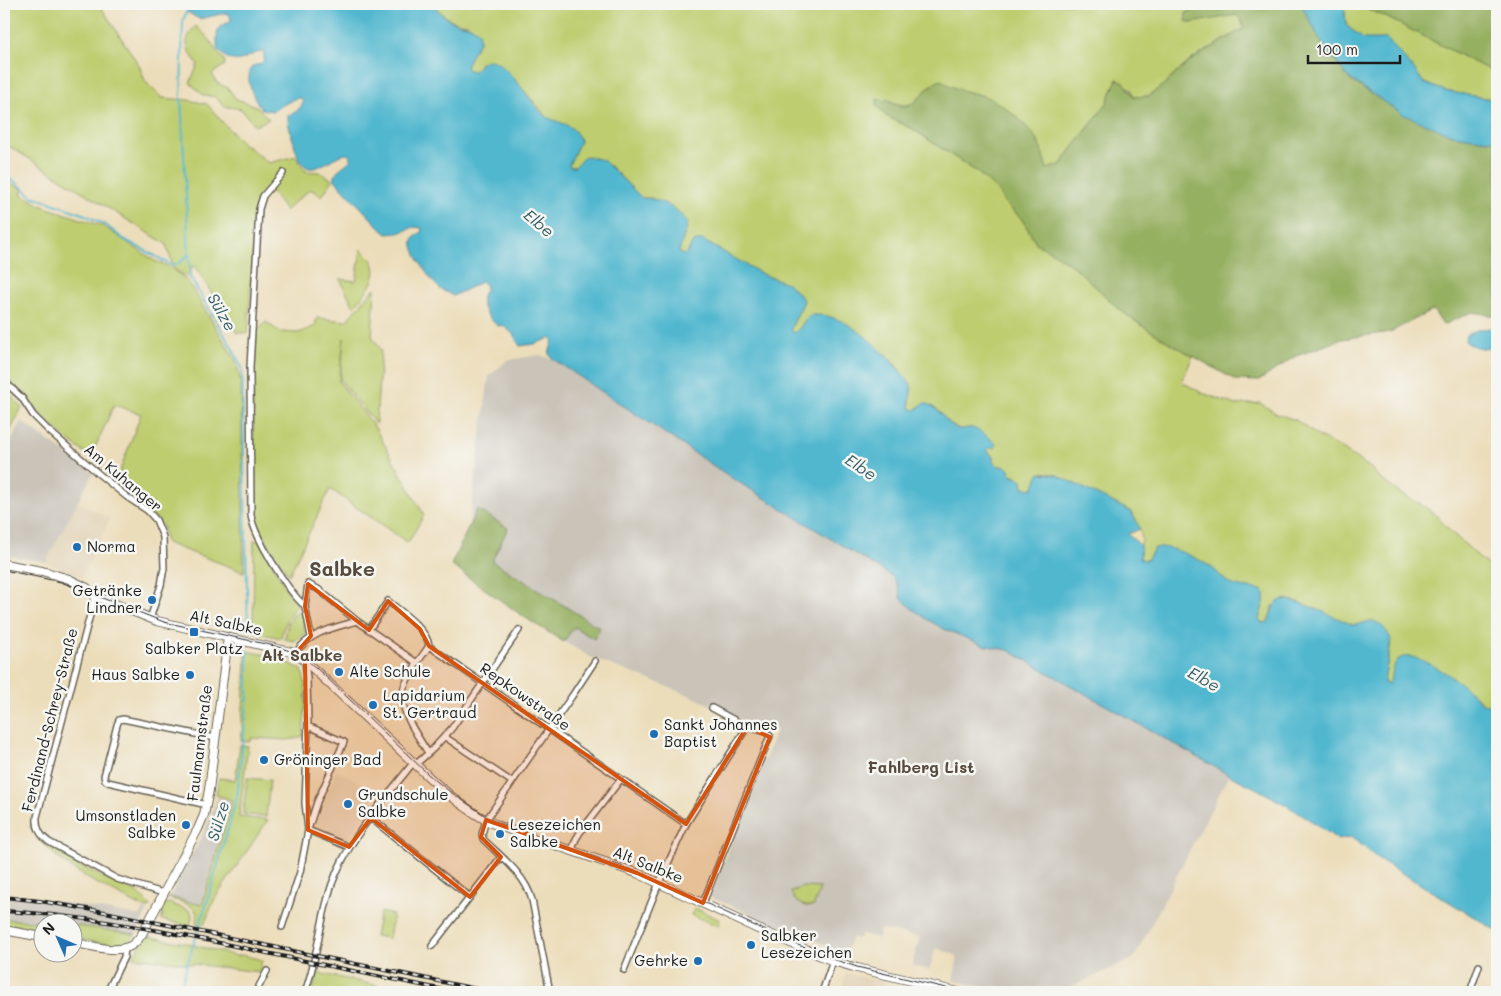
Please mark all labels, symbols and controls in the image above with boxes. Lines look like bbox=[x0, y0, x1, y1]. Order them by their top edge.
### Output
scale bar bbox=[1308, 32, 1401, 64]
text: 100 m bbox=[1316, 39, 1358, 59]
water label: Elbe bbox=[520, 204, 559, 241]
water label: Sülze bbox=[203, 289, 242, 335]
street label: Am Kuhanger bbox=[80, 439, 167, 516]
water label: Elbe bbox=[842, 449, 881, 485]
place label: Norma bbox=[87, 536, 136, 556]
marker: Norma bbox=[71, 541, 83, 553]
district label: Salbke bbox=[309, 555, 375, 581]
place label: Getränke Lindner bbox=[73, 580, 142, 617]
marker: Getränke Lindner bbox=[146, 594, 158, 606]
street label: Alt Salbke bbox=[188, 605, 264, 639]
street label: Ferdinand-Schrey-Straße bbox=[17, 626, 82, 814]
marker: Salbker Platz bbox=[188, 626, 200, 638]
place label: Salbker Platz bbox=[145, 638, 243, 658]
district label: Alt Salbke bbox=[262, 644, 342, 665]
street label: Repkowstraße bbox=[476, 658, 575, 735]
place label: Alte Schule bbox=[349, 661, 431, 681]
water label: Elbe bbox=[1185, 661, 1224, 696]
place label: Haus Salbke bbox=[91, 664, 180, 684]
marker: Alte Schule bbox=[333, 666, 345, 678]
marker: Haus Salbke bbox=[184, 669, 196, 681]
street label: Faulmannstraße bbox=[182, 684, 216, 802]
place label: Lapidarium St. Gertraud bbox=[383, 685, 476, 722]
marker: Lapidarium St. Gertraud bbox=[367, 699, 379, 711]
place label: Sankt Johannes Baptist bbox=[664, 714, 778, 751]
marker: Sankt Johannes Baptist bbox=[648, 728, 660, 740]
place label: Gröninger Bad bbox=[274, 749, 381, 769]
marker: Gröninger Bad bbox=[258, 754, 270, 766]
district label: Fahlberg List bbox=[868, 756, 974, 777]
place label: Grundschule Salbke bbox=[358, 784, 449, 821]
water label: Sülze bbox=[202, 798, 234, 843]
marker: Grundschule Salbke bbox=[342, 798, 354, 810]
place label: Umsonstladen Salbke bbox=[75, 805, 176, 842]
place label: Lesezeichen Salbke bbox=[510, 814, 601, 851]
marker: Umsonstladen Salbke bbox=[180, 819, 192, 831]
marker: Lesezeichen Salbke bbox=[494, 828, 506, 840]
street label: Alt Salbke bbox=[610, 841, 686, 887]
north arrow bbox=[32, 914, 82, 964]
text: N bbox=[38, 918, 59, 939]
place label: Salbker Lesezeichen bbox=[761, 925, 852, 962]
marker: Salbker Lesezeichen bbox=[745, 939, 757, 951]
place label: Gehrke bbox=[634, 950, 688, 970]
marker: Gehrke bbox=[692, 955, 704, 967]

